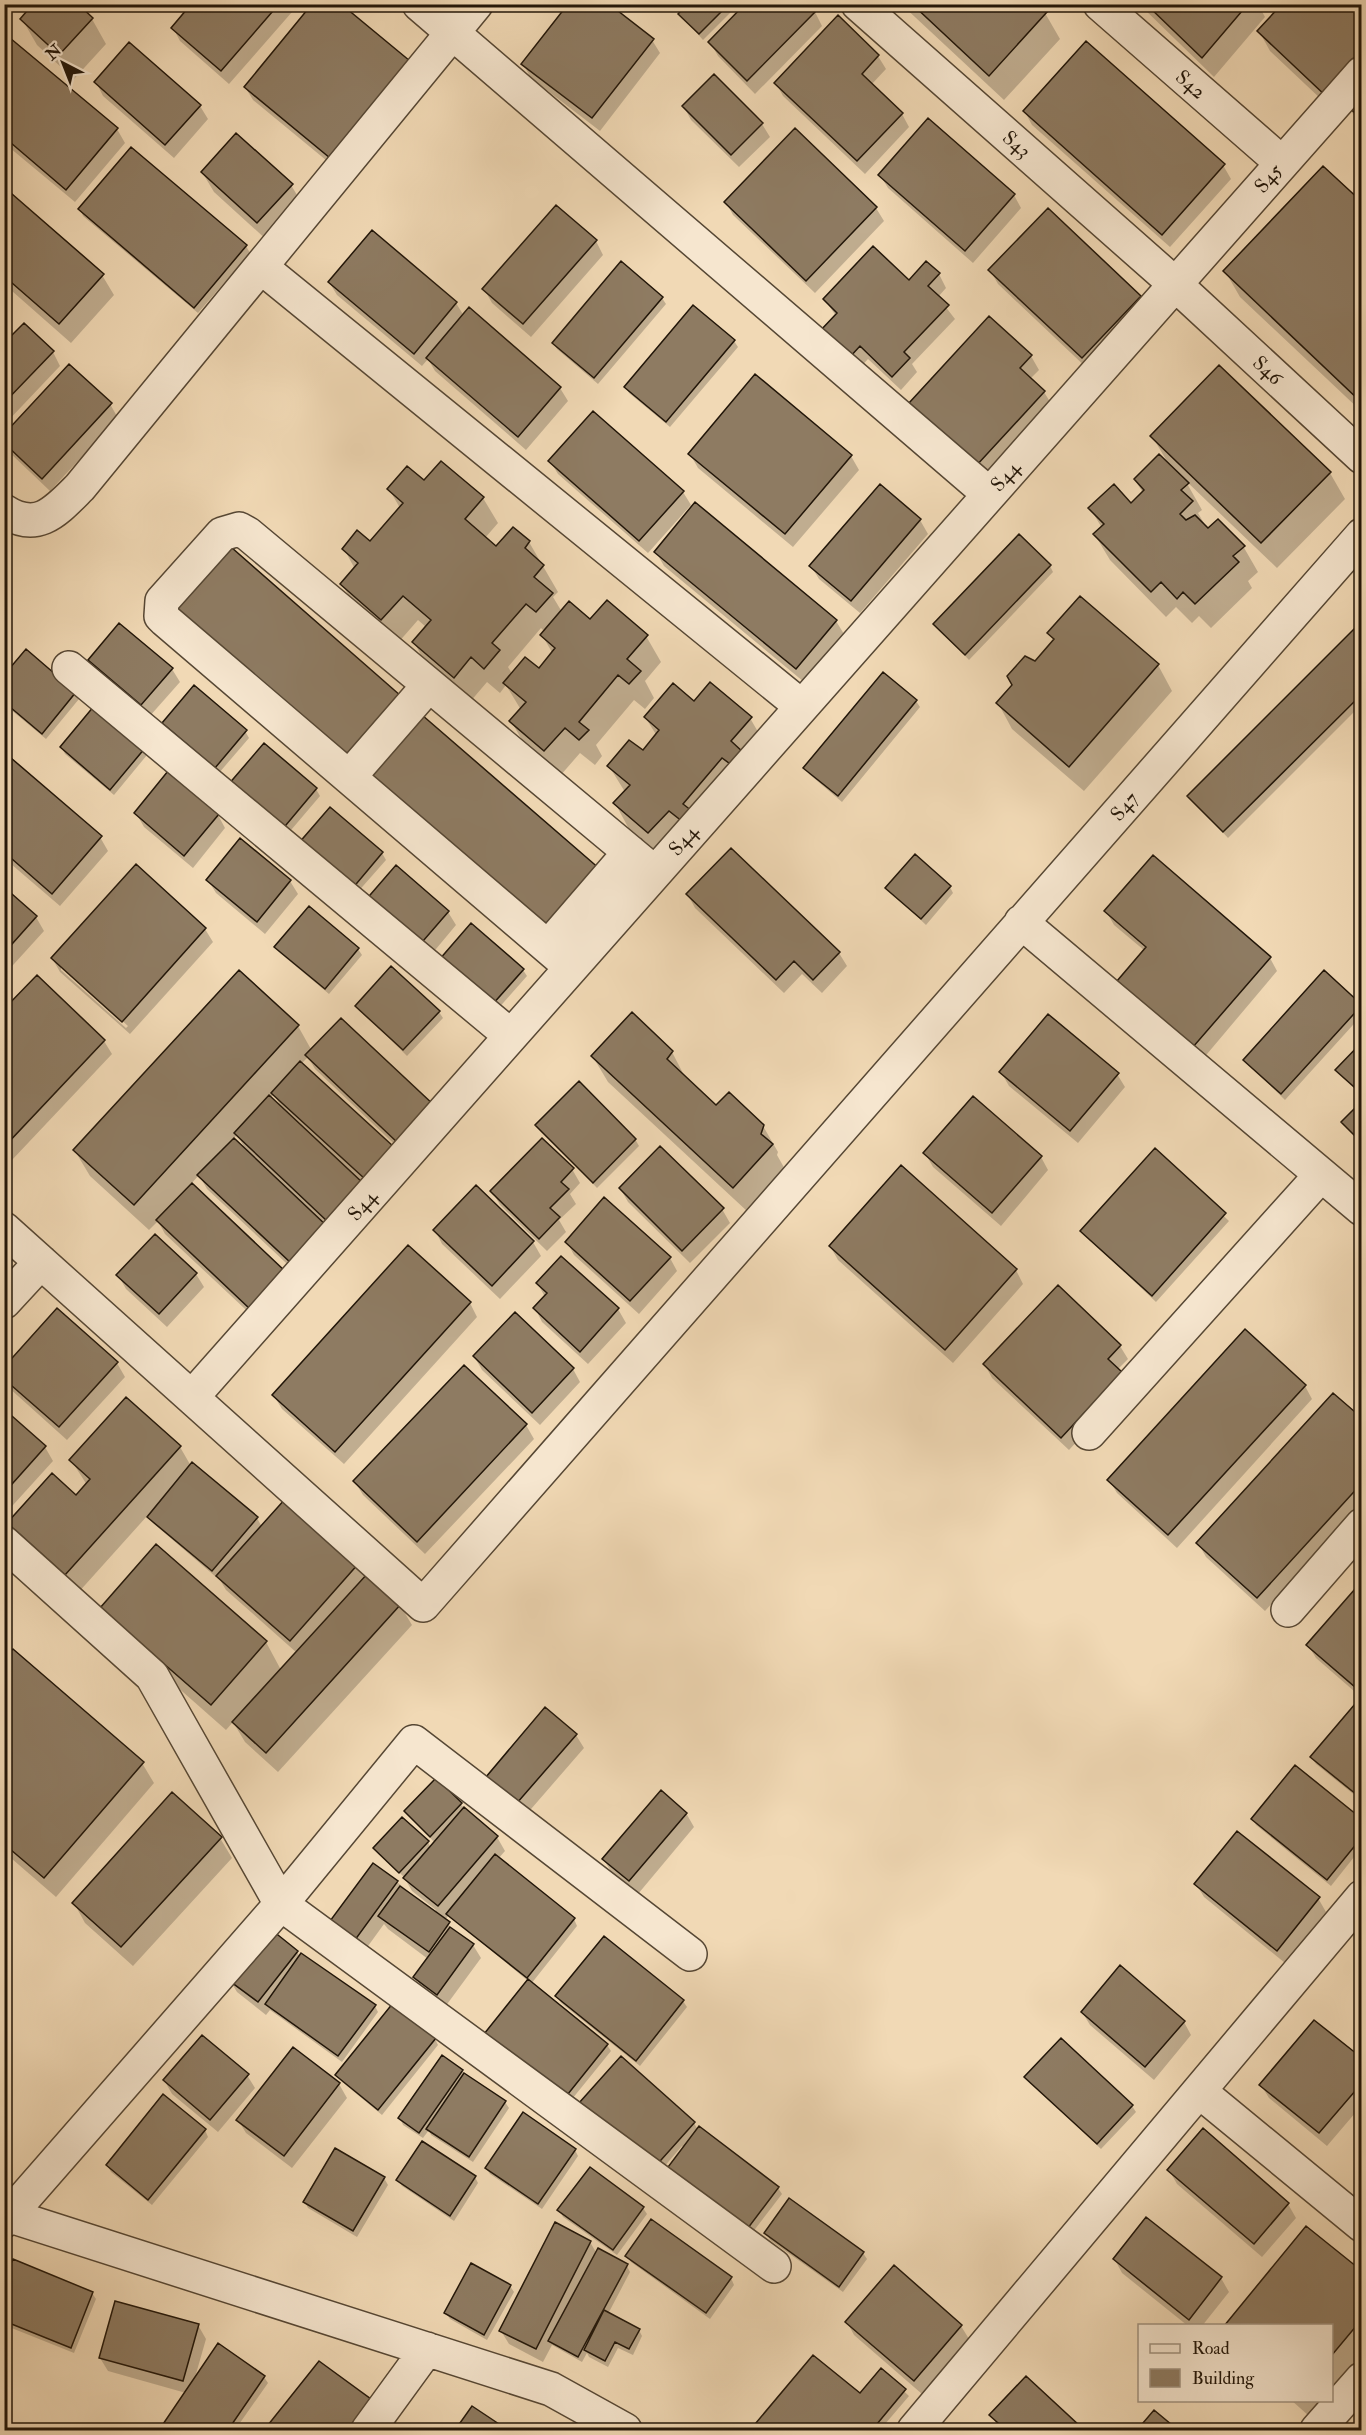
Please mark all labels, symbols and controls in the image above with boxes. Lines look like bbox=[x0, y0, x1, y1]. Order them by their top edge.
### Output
north arrow bbox=[33, 33, 93, 93]
text: N bbox=[41, 40, 66, 65]
street label: S42 bbox=[1170, 64, 1211, 104]
street label: S43 bbox=[997, 125, 1036, 164]
street label: S45 bbox=[1249, 158, 1288, 198]
street label: S46 bbox=[1247, 350, 1289, 391]
street label: S44 bbox=[985, 455, 1026, 497]
street label: S47 bbox=[1105, 787, 1144, 826]
street label: S44 bbox=[663, 819, 704, 861]
street label: S44 bbox=[342, 1184, 383, 1226]
legend bbox=[1138, 2324, 1333, 2402]
text: Road bbox=[1192, 2337, 1230, 2360]
text: Building bbox=[1192, 2367, 1255, 2390]

